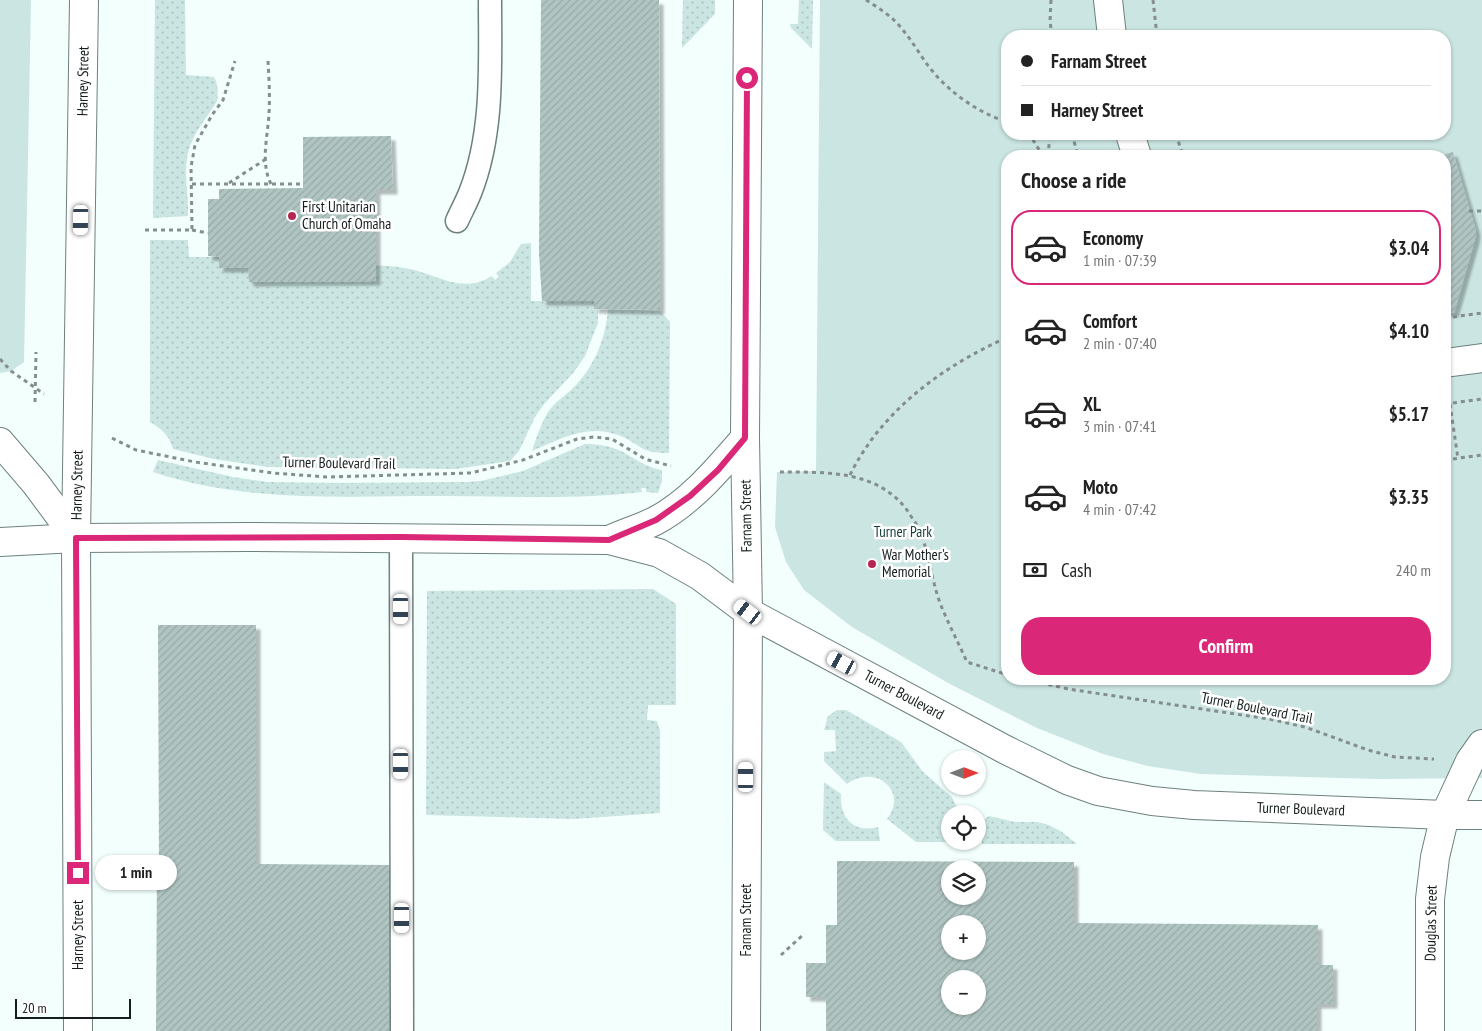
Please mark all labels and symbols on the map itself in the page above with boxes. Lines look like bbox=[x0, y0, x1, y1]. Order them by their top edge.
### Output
street label: Harney Street bbox=[72, 46, 93, 116]
route start bbox=[736, 67, 758, 89]
place label: First Unitarian Church of Omaha bbox=[302, 197, 391, 233]
car bbox=[73, 205, 88, 235]
marker: First Unitarian Church of Omaha bbox=[286, 210, 298, 222]
street label: Harney Street bbox=[66, 450, 87, 520]
street label: Turner Boulevard Trail bbox=[282, 452, 396, 473]
street label: Farnam Street bbox=[735, 479, 756, 553]
park label: Turner Park bbox=[874, 522, 932, 541]
place label: War Mother's Memorial bbox=[882, 545, 949, 581]
marker: War Mother's Memorial bbox=[866, 558, 878, 570]
car bbox=[393, 594, 408, 624]
car bbox=[731, 597, 764, 627]
car bbox=[825, 649, 858, 677]
street label: Turner Boulevard bbox=[861, 666, 948, 724]
street label: Turner Boulevard Trail bbox=[1200, 687, 1315, 728]
car bbox=[393, 749, 408, 779]
north arrow bbox=[941, 750, 986, 795]
car bbox=[738, 762, 753, 792]
street label: Turner Boulevard bbox=[1257, 797, 1345, 820]
callout: 1 min bbox=[96, 856, 178, 890]
route end bbox=[67, 862, 89, 884]
street label: Farnam Street bbox=[736, 884, 755, 956]
street label: Douglas Street bbox=[1420, 885, 1441, 961]
street label: Harney Street bbox=[68, 900, 87, 970]
car bbox=[394, 903, 409, 933]
scale bar bbox=[15, 996, 131, 1019]

